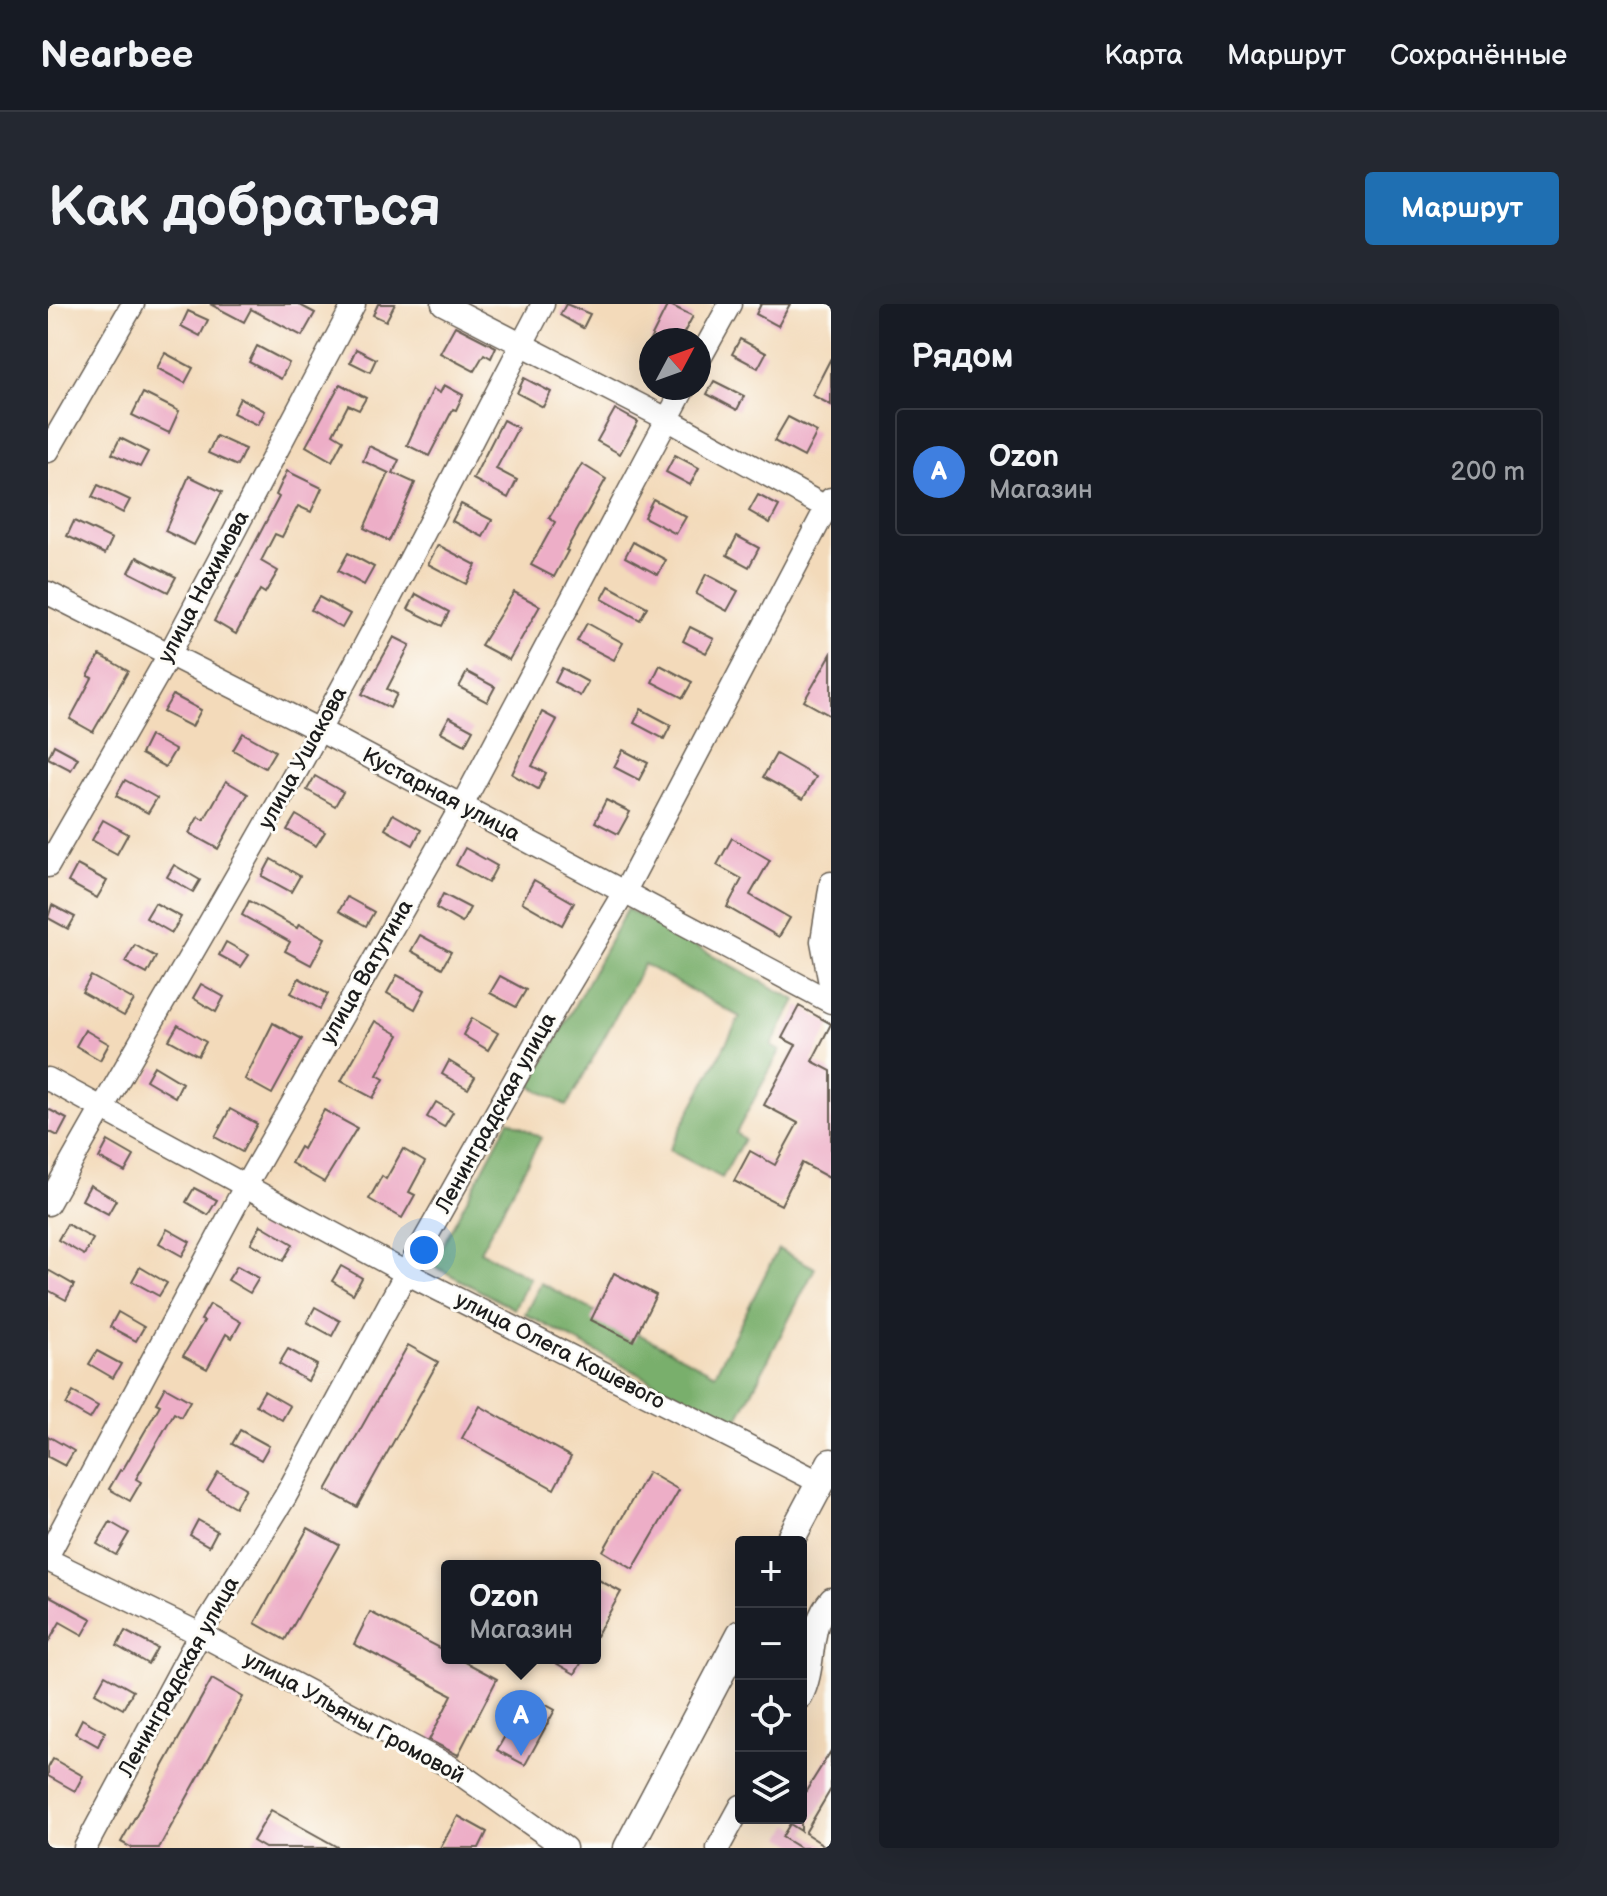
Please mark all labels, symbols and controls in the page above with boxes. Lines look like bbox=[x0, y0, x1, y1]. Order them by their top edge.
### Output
text: Nearbee bbox=[40, 33, 193, 78]
text: Карта bbox=[1104, 39, 1183, 72]
text: Маршрут bbox=[1227, 39, 1346, 72]
text: Сохранённые bbox=[1390, 39, 1567, 72]
button: Маршрут bbox=[1365, 172, 1559, 245]
text: Как добраться bbox=[48, 175, 441, 242]
north arrow bbox=[639, 328, 711, 400]
text: Рядом bbox=[911, 336, 1013, 377]
text: Ozon bbox=[989, 439, 1059, 475]
text: A bbox=[931, 457, 947, 488]
text: 200 m bbox=[1451, 457, 1525, 488]
text: Магазин bbox=[989, 475, 1093, 506]
street label: улица Нахимова bbox=[152, 506, 256, 668]
street label: улица Ушакова bbox=[253, 682, 353, 834]
street label: Кустарная улица bbox=[357, 742, 525, 848]
street label: улица Ватутина bbox=[315, 895, 419, 1049]
street label: Ленинградская улица bbox=[429, 1008, 562, 1219]
your location bbox=[404, 1230, 444, 1270]
street label: улица Олега Кошевого bbox=[451, 1286, 669, 1416]
map controls bbox=[735, 1536, 807, 1824]
button: + bbox=[735, 1536, 807, 1608]
popup bbox=[441, 1560, 601, 1664]
street label: Ленинградская улица bbox=[112, 1572, 245, 1783]
text: Ozon bbox=[469, 1579, 539, 1615]
button: − bbox=[735, 1608, 807, 1680]
text: Магазин bbox=[469, 1615, 573, 1646]
street label: улица Ульяны Громовой bbox=[239, 1646, 469, 1790]
button: locate bbox=[735, 1680, 807, 1752]
pin: A bbox=[495, 1690, 547, 1756]
button: layers bbox=[735, 1752, 807, 1824]

